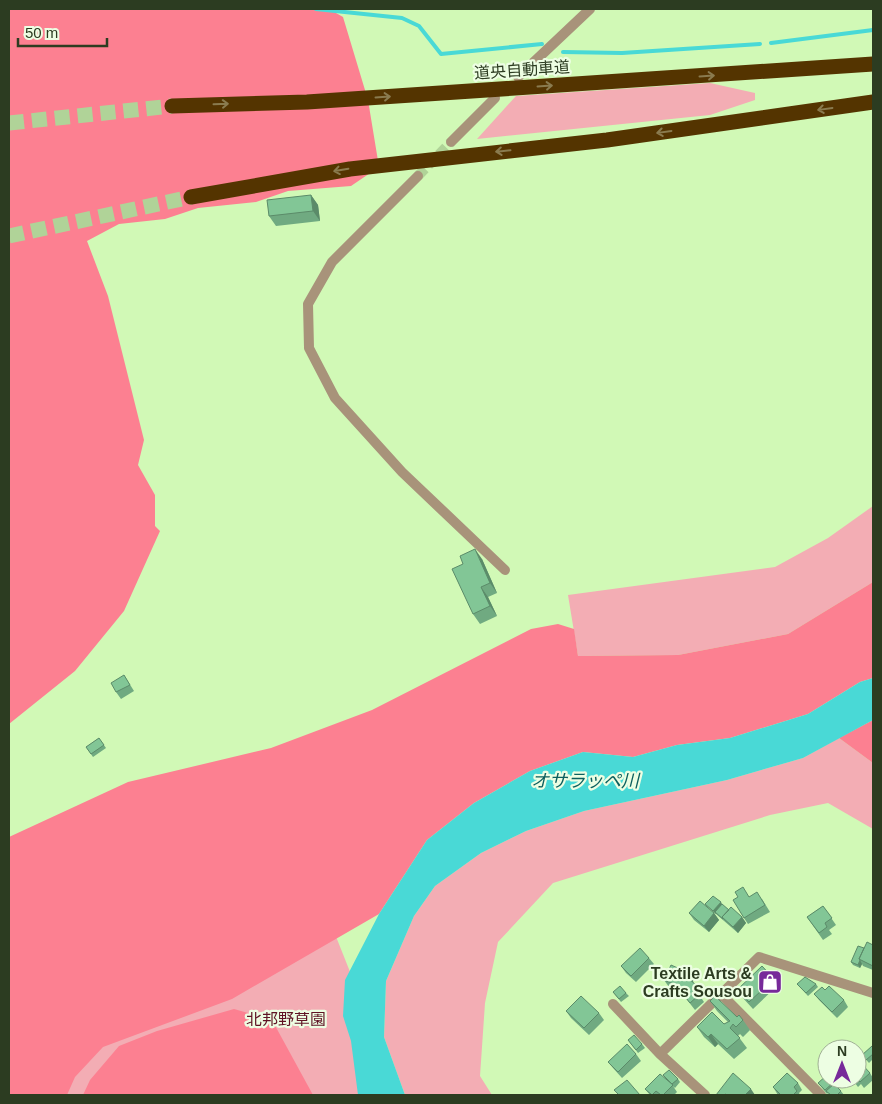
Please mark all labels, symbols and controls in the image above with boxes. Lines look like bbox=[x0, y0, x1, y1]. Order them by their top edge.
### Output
scale bar bbox=[18, 15, 106, 47]
text: 50 m bbox=[25, 24, 58, 41]
street label: 道央自動車道 bbox=[474, 58, 570, 82]
one-way arrow bbox=[699, 71, 715, 81]
one-way arrow bbox=[537, 82, 553, 91]
one-way arrow bbox=[375, 92, 391, 101]
one-way arrow bbox=[212, 99, 228, 109]
one-way arrow bbox=[817, 104, 833, 114]
one-way arrow bbox=[656, 127, 672, 137]
one-way arrow bbox=[495, 146, 511, 156]
one-way arrow bbox=[334, 166, 350, 176]
water label: オサラッペ川 bbox=[531, 771, 641, 791]
place label: Textile Arts & Crafts Sousou bbox=[643, 965, 752, 1000]
shop icon: Textile Arts & Crafts Sousou bbox=[757, 969, 783, 995]
park label: 北邦野草園 bbox=[246, 1011, 326, 1028]
north arrow bbox=[817, 1039, 867, 1089]
text: N bbox=[837, 1043, 847, 1059]

